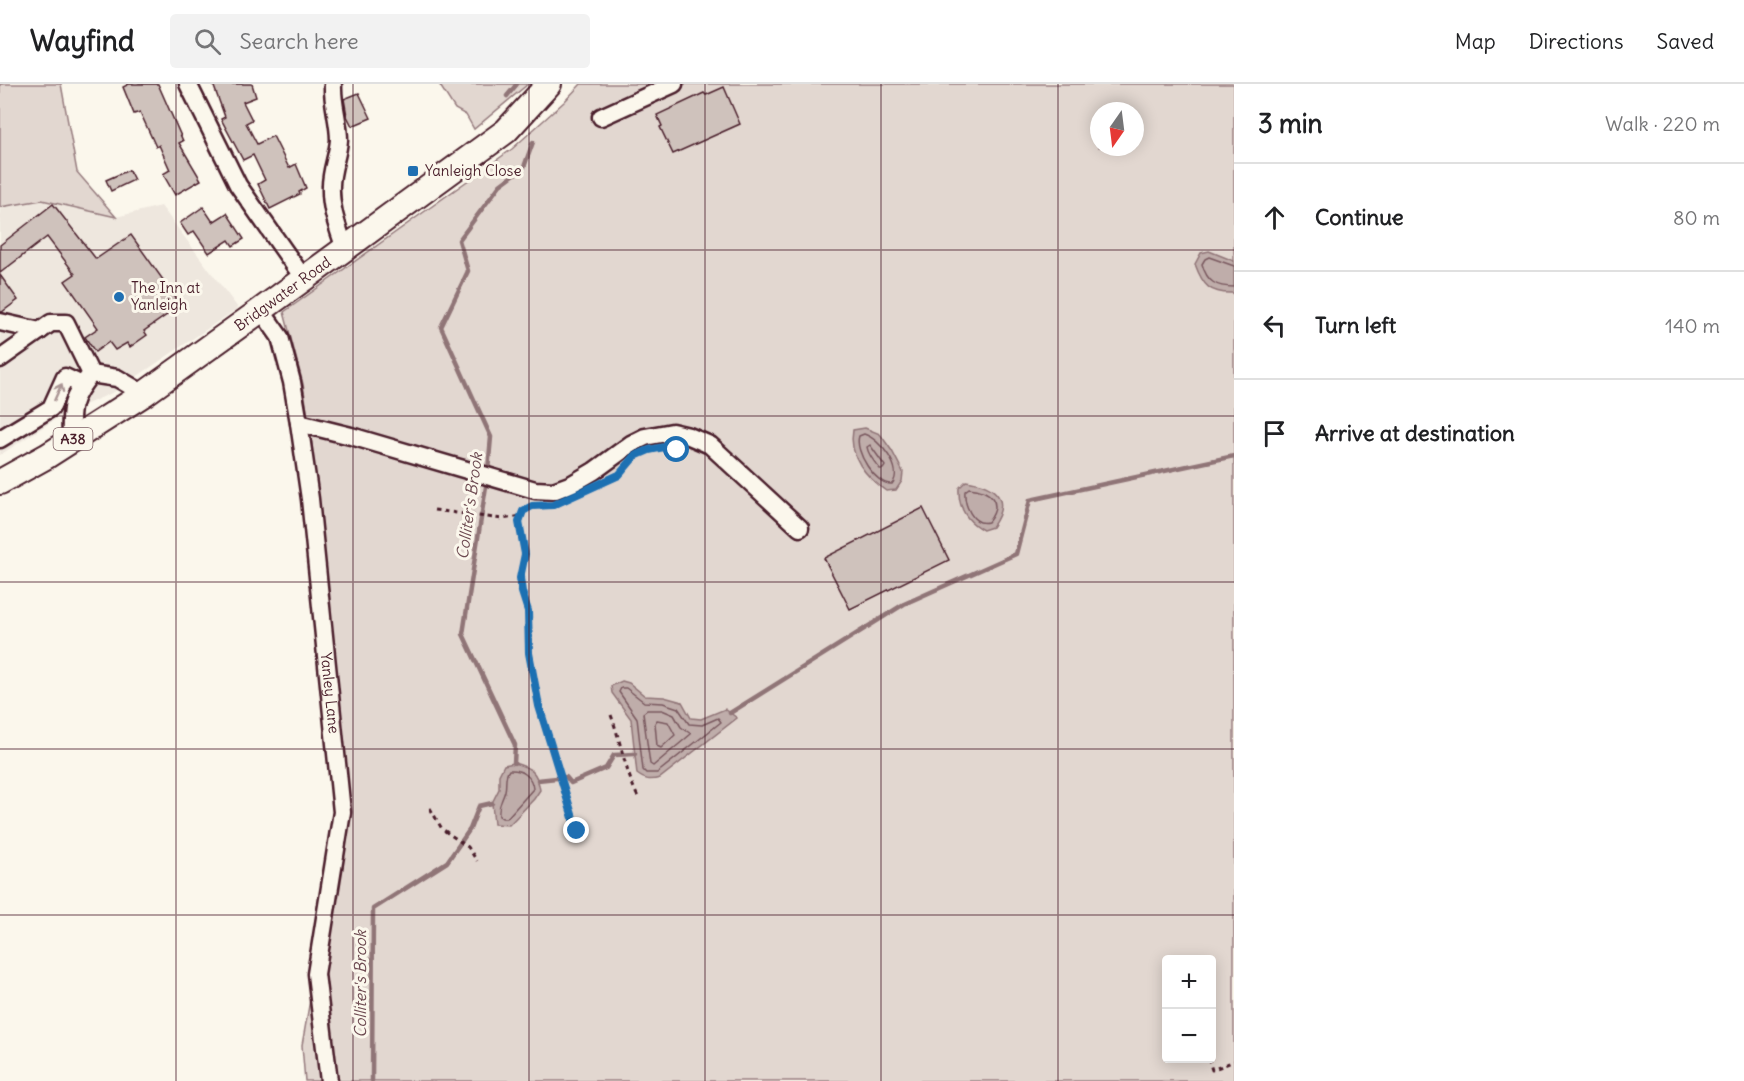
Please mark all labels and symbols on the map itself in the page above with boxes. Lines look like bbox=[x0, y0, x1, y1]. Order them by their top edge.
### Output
north arrow bbox=[1090, 102, 1144, 156]
place label: Yanleigh Close bbox=[425, 161, 522, 180]
marker: Yanleigh Close bbox=[406, 164, 420, 178]
street label: Bridgwater Road bbox=[231, 252, 335, 335]
place label: The Inn at Yanleigh bbox=[131, 278, 200, 314]
marker: The Inn at Yanleigh bbox=[112, 290, 126, 304]
one-way arrow bbox=[54, 383, 65, 401]
road number: A38 bbox=[54, 428, 92, 450]
route start bbox=[663, 436, 689, 462]
water label: Colliter's Brook bbox=[452, 450, 487, 561]
street label: Yanley Lane bbox=[317, 651, 344, 734]
route end bbox=[563, 817, 589, 843]
water label: Colliter's Brook bbox=[350, 928, 370, 1038]

